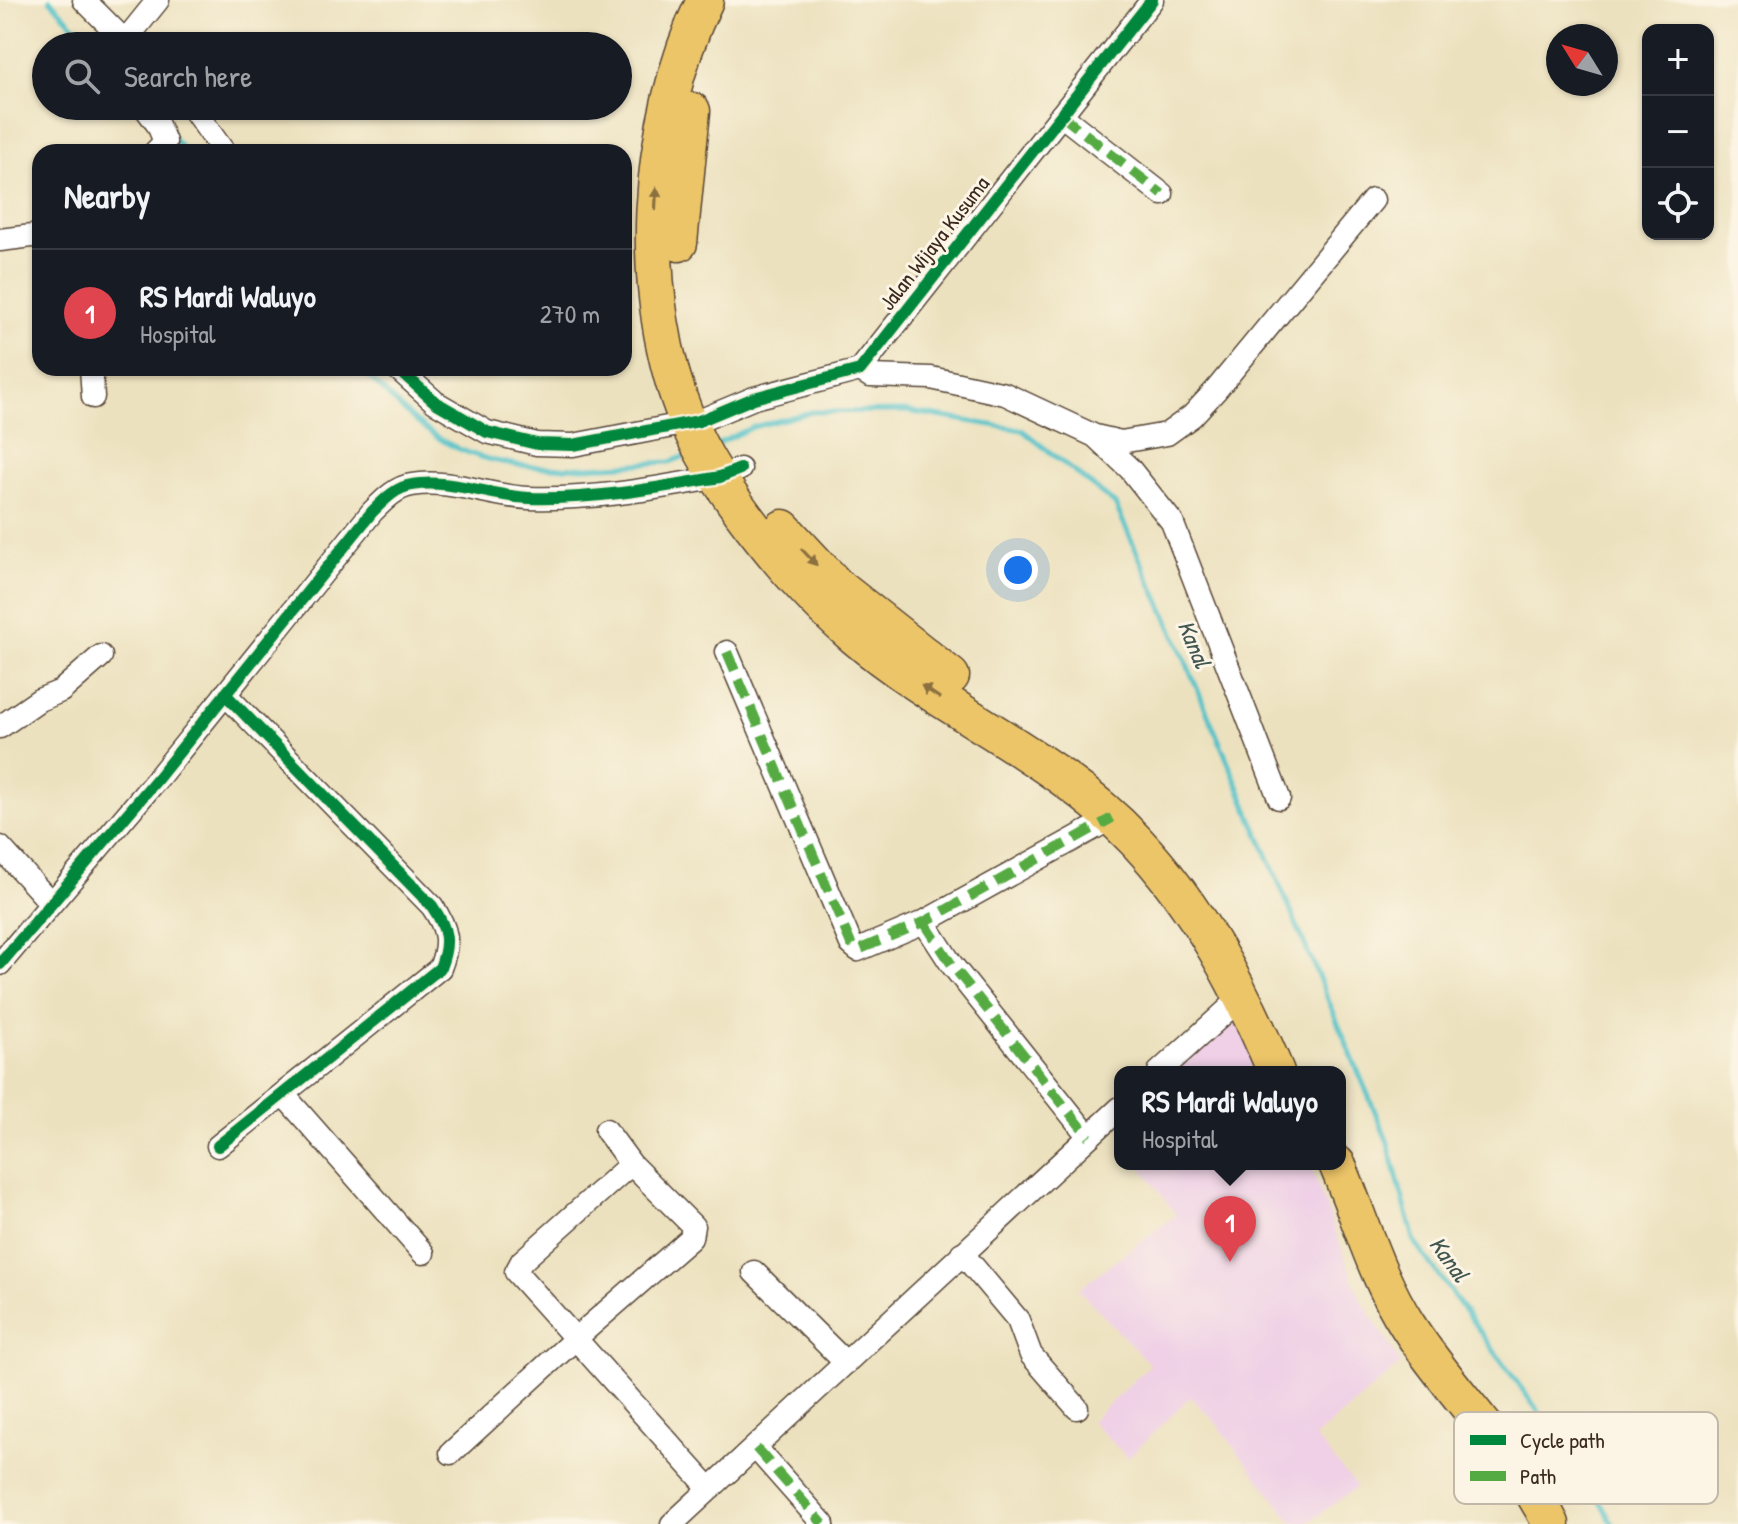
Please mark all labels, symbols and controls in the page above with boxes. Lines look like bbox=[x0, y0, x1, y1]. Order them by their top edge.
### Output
north arrow bbox=[1546, 24, 1618, 96]
map controls bbox=[1642, 24, 1714, 240]
button: + bbox=[1642, 24, 1714, 96]
search box bbox=[32, 32, 632, 120]
icon: search bbox=[60, 54, 104, 98]
text: Search here bbox=[124, 56, 252, 96]
button: − bbox=[1642, 96, 1714, 168]
button: locate bbox=[1642, 168, 1714, 240]
street label: Jalan Wijaya Kusuma bbox=[872, 169, 996, 316]
text: Nearby bbox=[64, 173, 150, 219]
one-way arrow bbox=[649, 186, 662, 211]
text: RS Mardi Waluyo bbox=[140, 276, 316, 316]
text: 1 bbox=[85, 296, 95, 331]
text: 270 m bbox=[540, 296, 600, 331]
text: Hospital bbox=[140, 316, 216, 351]
one-way arrow bbox=[800, 547, 818, 566]
your location bbox=[998, 550, 1038, 590]
water label: Kanal bbox=[1171, 615, 1220, 674]
one-way arrow bbox=[921, 684, 942, 699]
popup bbox=[1114, 1066, 1346, 1170]
text: RS Mardi Waluyo bbox=[1142, 1081, 1318, 1121]
text: Hospital bbox=[1142, 1121, 1218, 1156]
pin: 1 bbox=[1204, 1196, 1256, 1262]
water label: Kanal bbox=[1423, 1229, 1478, 1289]
legend bbox=[1454, 1412, 1718, 1504]
text: Cycle path bbox=[1520, 1425, 1604, 1455]
text: Path bbox=[1520, 1461, 1556, 1491]

